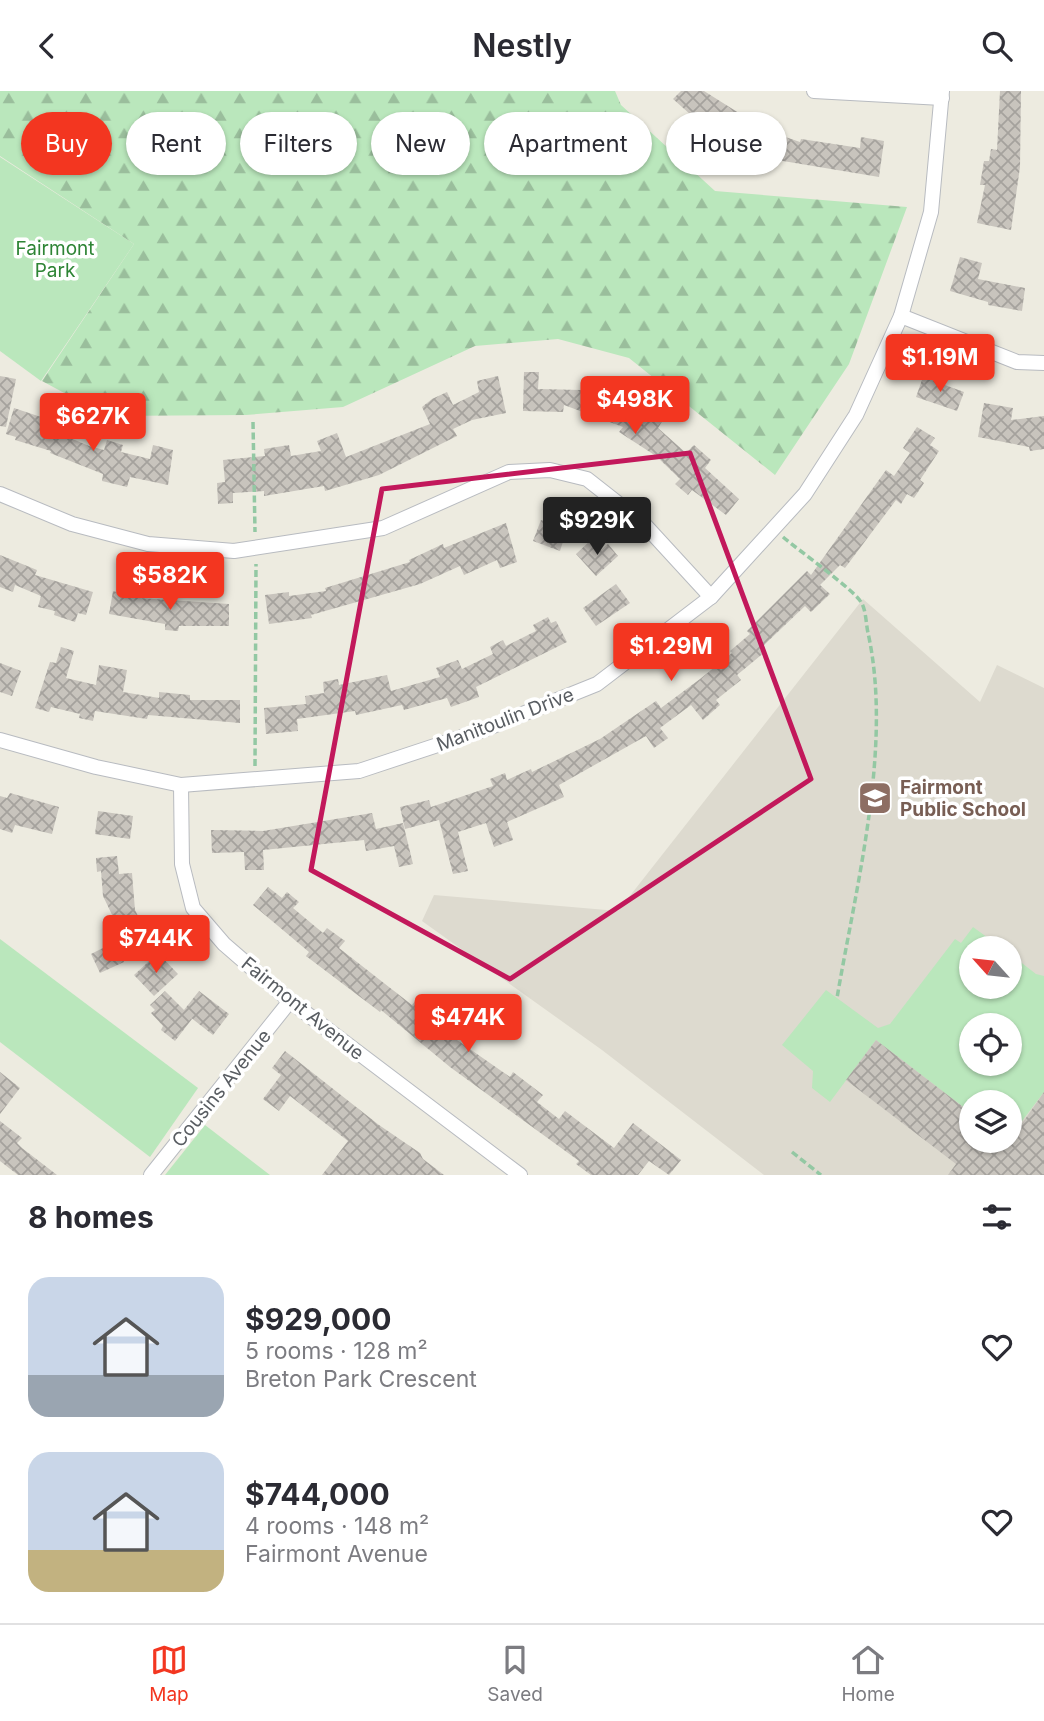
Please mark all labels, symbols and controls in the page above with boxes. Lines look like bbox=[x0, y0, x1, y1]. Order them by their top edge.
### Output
text: Nestly bbox=[472, 26, 572, 65]
icon: back bbox=[28, 27, 66, 65]
icon: search bbox=[978, 27, 1016, 65]
chip: Buy bbox=[21, 112, 112, 175]
chip: Rent bbox=[126, 112, 226, 175]
chip: Filters bbox=[240, 112, 357, 175]
chip: New bbox=[371, 112, 470, 175]
chip: Apartment bbox=[484, 112, 652, 175]
chip: House bbox=[666, 112, 787, 175]
park label: Fairmont Park bbox=[16, 237, 94, 282]
pin: $1.19M bbox=[883, 335, 997, 394]
text: $1.19M bbox=[902, 343, 978, 371]
pin: $498K bbox=[586, 377, 684, 436]
text: $498K bbox=[596, 385, 674, 413]
pin: $627K bbox=[44, 393, 142, 453]
text: $627K bbox=[56, 402, 130, 430]
pin: $929K bbox=[548, 497, 646, 557]
text: $929K bbox=[559, 506, 635, 534]
pin: $582K bbox=[121, 553, 219, 612]
text: $582K bbox=[132, 561, 208, 589]
pin: $1.29M bbox=[614, 623, 728, 683]
text: $1.29M bbox=[629, 632, 713, 660]
street label: Manitoulin Drive bbox=[433, 683, 577, 756]
place label: Fairmont Public School bbox=[900, 776, 1026, 821]
school or university icon: Fairmont Public School bbox=[856, 779, 894, 817]
pin: $744K bbox=[107, 915, 205, 975]
text: $744K bbox=[119, 924, 193, 952]
north arrow bbox=[959, 936, 1022, 999]
map controls bbox=[959, 936, 1022, 1153]
street label: Fairmont Avenue bbox=[237, 952, 369, 1065]
pin: $474K bbox=[419, 995, 517, 1054]
text: $474K bbox=[431, 1003, 505, 1031]
button: locate bbox=[959, 1013, 1022, 1076]
street label: Cousins Avenue bbox=[167, 1025, 276, 1152]
button: layers bbox=[959, 1090, 1022, 1153]
icon: filters bbox=[978, 1198, 1016, 1236]
text: 8 homes bbox=[28, 1199, 154, 1235]
text: $929,000 bbox=[245, 1301, 391, 1337]
icon: home bbox=[84, 1305, 168, 1389]
icon: heart bbox=[978, 1328, 1016, 1366]
text: 5 rooms · 128 m² bbox=[245, 1337, 428, 1365]
text: Breton Park Crescent bbox=[245, 1365, 477, 1393]
text: $744,000 bbox=[245, 1476, 390, 1512]
icon: home bbox=[84, 1480, 168, 1564]
icon: heart bbox=[978, 1503, 1016, 1541]
text: 4 rooms · 148 m² bbox=[245, 1512, 429, 1540]
text: Fairmont Avenue bbox=[245, 1540, 428, 1568]
tab: Map bbox=[149, 1641, 189, 1706]
tab: Saved bbox=[487, 1641, 543, 1706]
tab: Home bbox=[841, 1641, 895, 1706]

